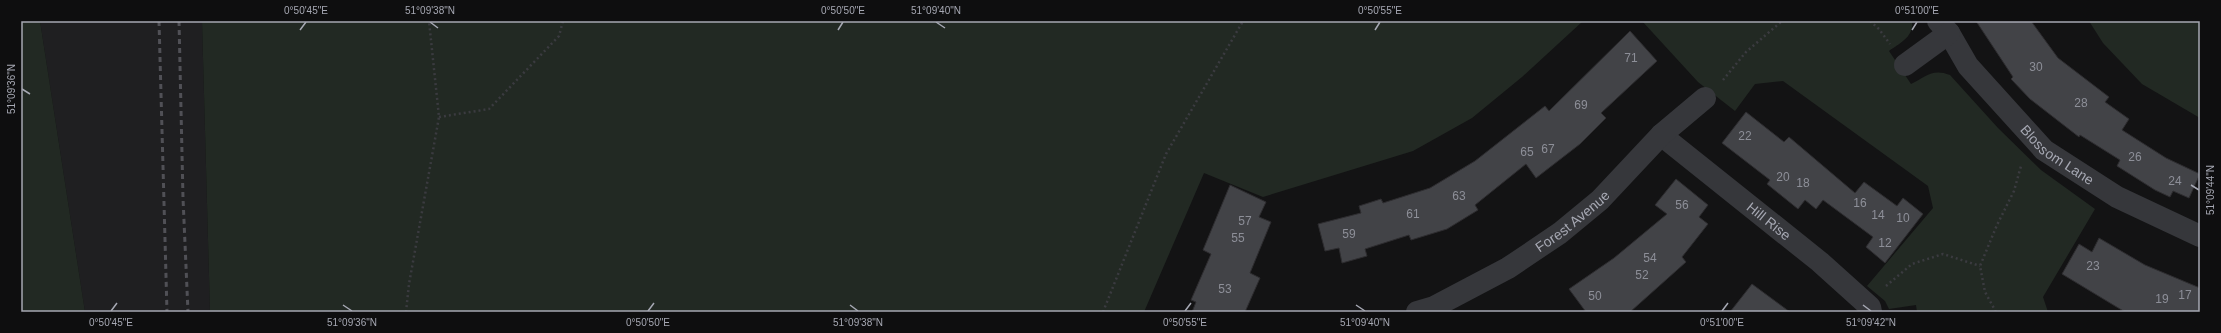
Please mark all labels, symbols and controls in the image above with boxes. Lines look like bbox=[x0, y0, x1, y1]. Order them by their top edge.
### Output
text: 0°50'45"E bbox=[284, 5, 328, 16]
text: 51°09'38"N bbox=[405, 5, 455, 16]
text: 0°50'50"E bbox=[821, 5, 865, 16]
text: 51°09'40"N bbox=[911, 5, 961, 16]
text: 0°50'55"E bbox=[1358, 5, 1402, 16]
text: 0°51'00"E bbox=[1895, 5, 1939, 16]
house number: 71 bbox=[1624, 51, 1638, 65]
house number: 30 bbox=[2029, 60, 2043, 74]
text: 51°09'36"N bbox=[6, 64, 17, 114]
house number: 28 bbox=[2074, 96, 2088, 110]
house number: 69 bbox=[1574, 98, 1588, 112]
street label: Blossom Lane bbox=[2017, 122, 2097, 188]
house number: 22 bbox=[1738, 129, 1752, 143]
house number: 67 bbox=[1541, 142, 1555, 156]
house number: 65 bbox=[1520, 145, 1534, 159]
house number: 26 bbox=[2128, 150, 2142, 164]
text: 51°09'44"N bbox=[2205, 165, 2216, 215]
house number: 20 bbox=[1776, 170, 1790, 184]
house number: 24 bbox=[2168, 174, 2182, 188]
house number: 18 bbox=[1796, 176, 1810, 190]
street label: Forest Avenue bbox=[1532, 187, 1613, 255]
house number: 63 bbox=[1452, 189, 1466, 203]
house number: 16 bbox=[1853, 196, 1867, 210]
house number: 56 bbox=[1675, 198, 1689, 212]
street label: Hill Rise bbox=[1744, 199, 1794, 244]
house number: 61 bbox=[1406, 207, 1420, 221]
house number: 14 bbox=[1871, 208, 1885, 222]
house number: 10 bbox=[1896, 211, 1910, 225]
house number: 57 bbox=[1238, 214, 1252, 228]
house number: 59 bbox=[1342, 227, 1356, 241]
house number: 55 bbox=[1231, 231, 1245, 245]
house number: 12 bbox=[1878, 236, 1892, 250]
house number: 54 bbox=[1643, 251, 1657, 265]
house number: 23 bbox=[2086, 259, 2100, 273]
house number: 52 bbox=[1635, 268, 1649, 282]
house number: 53 bbox=[1218, 282, 1232, 296]
house number: 17 bbox=[2178, 288, 2192, 302]
house number: 50 bbox=[1588, 289, 1602, 303]
house number: 19 bbox=[2155, 292, 2169, 306]
text: 0°50'45"E bbox=[89, 317, 133, 328]
text: 51°09'36"N bbox=[327, 317, 377, 328]
text: 0°50'50"E bbox=[626, 317, 670, 328]
text: 51°09'38"N bbox=[833, 317, 883, 328]
text: 0°50'55"E bbox=[1163, 317, 1207, 328]
text: 51°09'40"N bbox=[1340, 317, 1390, 328]
text: 0°51'00"E bbox=[1700, 317, 1744, 328]
text: 51°09'42"N bbox=[1846, 317, 1896, 328]

